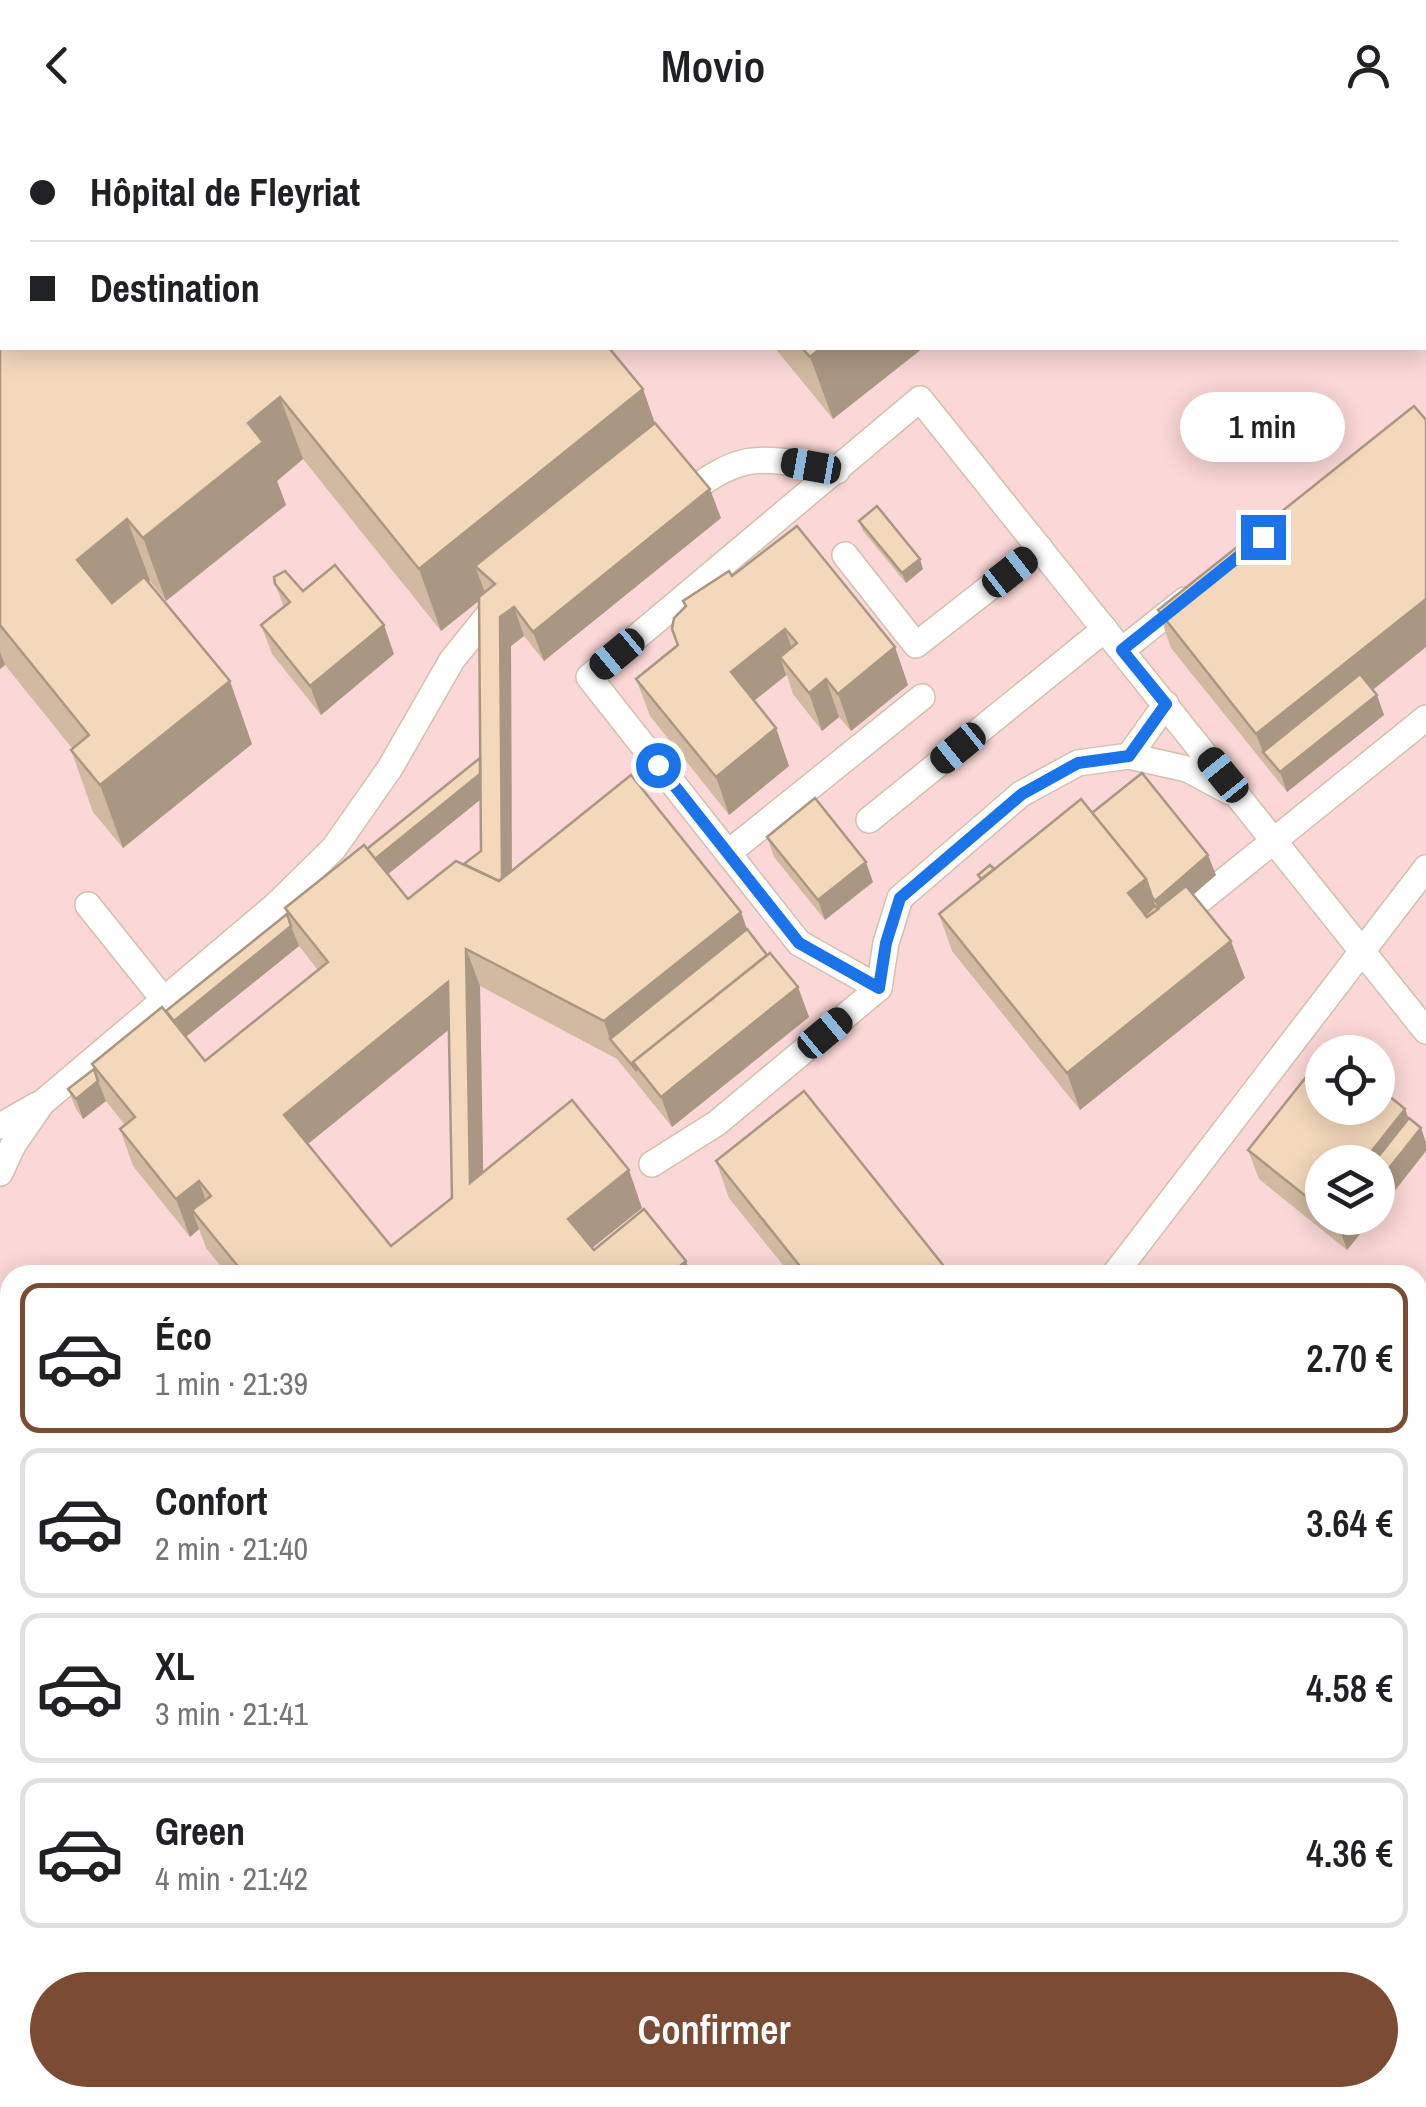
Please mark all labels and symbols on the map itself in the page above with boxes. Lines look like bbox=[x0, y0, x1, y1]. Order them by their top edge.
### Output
callout: 1 min bbox=[1180, 392, 1346, 462]
car bbox=[779, 446, 843, 486]
route end bbox=[1241, 515, 1286, 560]
car bbox=[977, 542, 1043, 602]
car bbox=[584, 623, 650, 685]
car bbox=[925, 717, 991, 779]
car bbox=[1192, 742, 1254, 808]
route start bbox=[636, 743, 681, 788]
car bbox=[792, 1002, 858, 1064]

